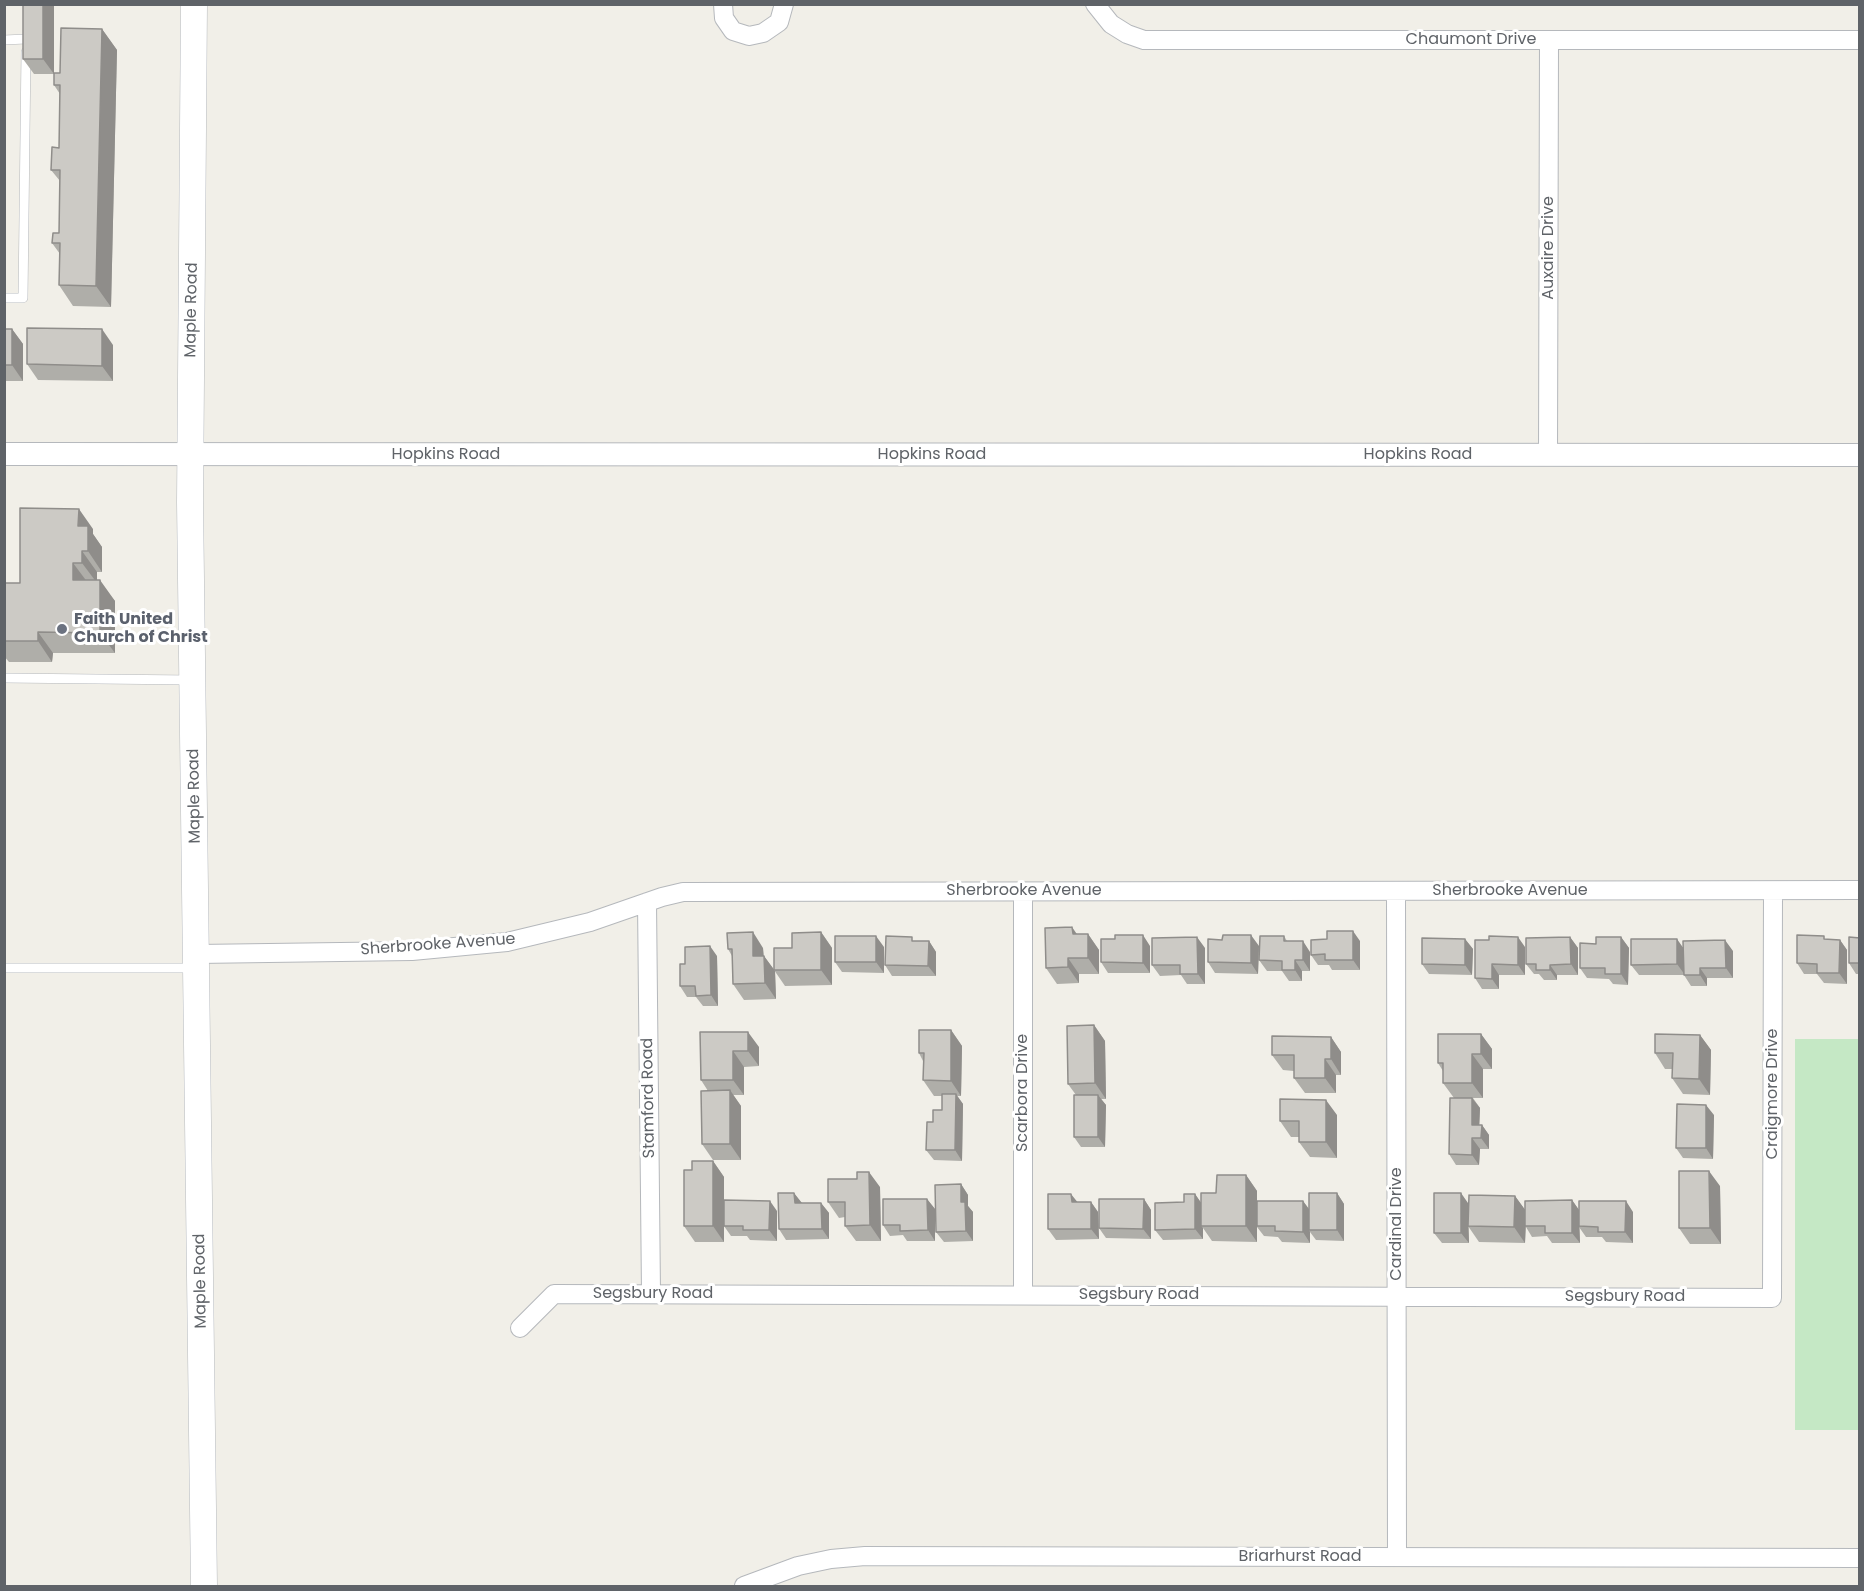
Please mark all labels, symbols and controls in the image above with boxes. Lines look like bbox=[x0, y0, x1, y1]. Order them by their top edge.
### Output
street label: Chaumont Drive bbox=[1406, 30, 1536, 50]
street label: Auxaire Drive bbox=[1539, 196, 1559, 300]
street label: Maple Road bbox=[182, 262, 202, 358]
street label: Hopkins Road bbox=[392, 445, 500, 465]
street label: Hopkins Road bbox=[878, 445, 986, 465]
street label: Hopkins Road bbox=[1364, 445, 1472, 465]
place label: Faith United Church of Christ bbox=[74, 610, 208, 648]
marker: Faith United Church of Christ bbox=[55, 622, 69, 636]
street label: Maple Road bbox=[185, 748, 205, 844]
street label: Sherbrooke Avenue bbox=[946, 881, 1102, 901]
street label: Sherbrooke Avenue bbox=[1432, 881, 1588, 901]
street label: Sherbrooke Avenue bbox=[360, 930, 516, 960]
street label: Craigmore Drive bbox=[1763, 1029, 1783, 1159]
street label: Scarbora Drive bbox=[1013, 1034, 1033, 1152]
street label: Stamford Road bbox=[638, 1038, 660, 1158]
street label: Cardinal Drive bbox=[1387, 1167, 1407, 1281]
street label: Maple Road bbox=[191, 1233, 211, 1329]
street label: Segsbury Road bbox=[593, 1284, 713, 1304]
street label: Segsbury Road bbox=[1079, 1285, 1199, 1305]
street label: Segsbury Road bbox=[1565, 1287, 1685, 1307]
street label: Briarhurst Road bbox=[1239, 1547, 1361, 1567]

